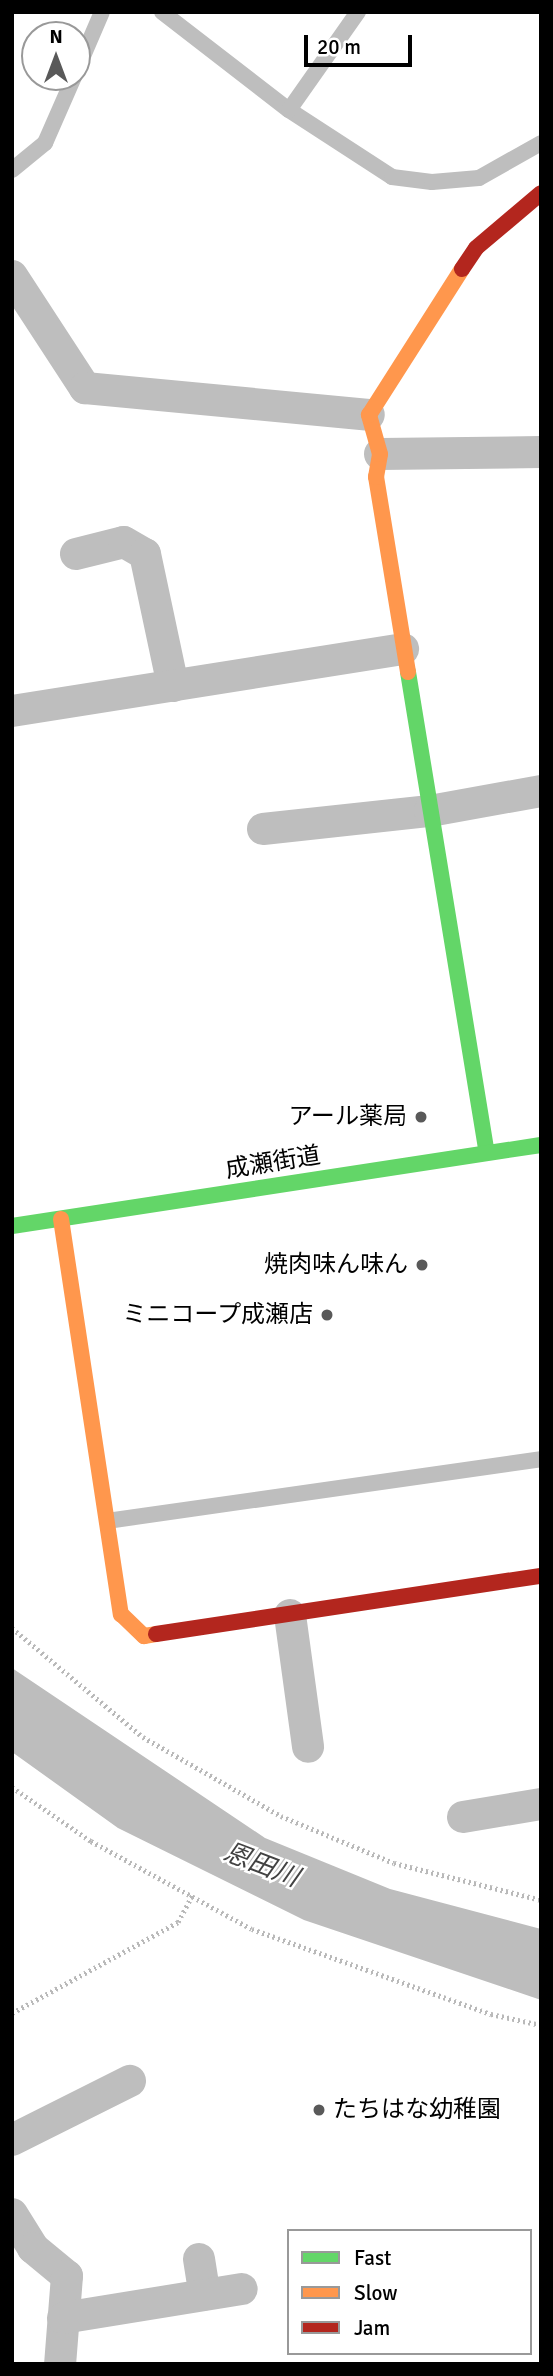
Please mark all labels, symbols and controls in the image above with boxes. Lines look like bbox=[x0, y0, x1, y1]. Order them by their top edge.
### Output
north arrow bbox=[21, 21, 91, 91]
scale bar bbox=[308, 21, 416, 65]
text: N bbox=[49, 25, 63, 49]
text: 20 m bbox=[317, 34, 361, 60]
place label: アール薬局 bbox=[288, 1103, 407, 1131]
marker: アール薬局 bbox=[413, 1109, 429, 1125]
street label: 成瀬街道 bbox=[223, 1141, 323, 1185]
place label: 焼肉味ん味ん bbox=[264, 1251, 408, 1279]
marker: 焼肉味ん味ん bbox=[414, 1257, 430, 1273]
place label: ミニコープ成瀬店 bbox=[121, 1301, 313, 1329]
marker: ミニコープ成瀬店 bbox=[319, 1307, 335, 1323]
water label: 恩田川 bbox=[219, 1837, 303, 1895]
place label: たちはな幼稚園 bbox=[333, 2096, 501, 2124]
marker: たちはな幼稚園 bbox=[311, 2102, 327, 2118]
legend bbox=[287, 2229, 532, 2355]
text: Fast bbox=[354, 2245, 391, 2271]
text: Slow bbox=[354, 2280, 398, 2306]
text: Jam bbox=[354, 2315, 390, 2341]

